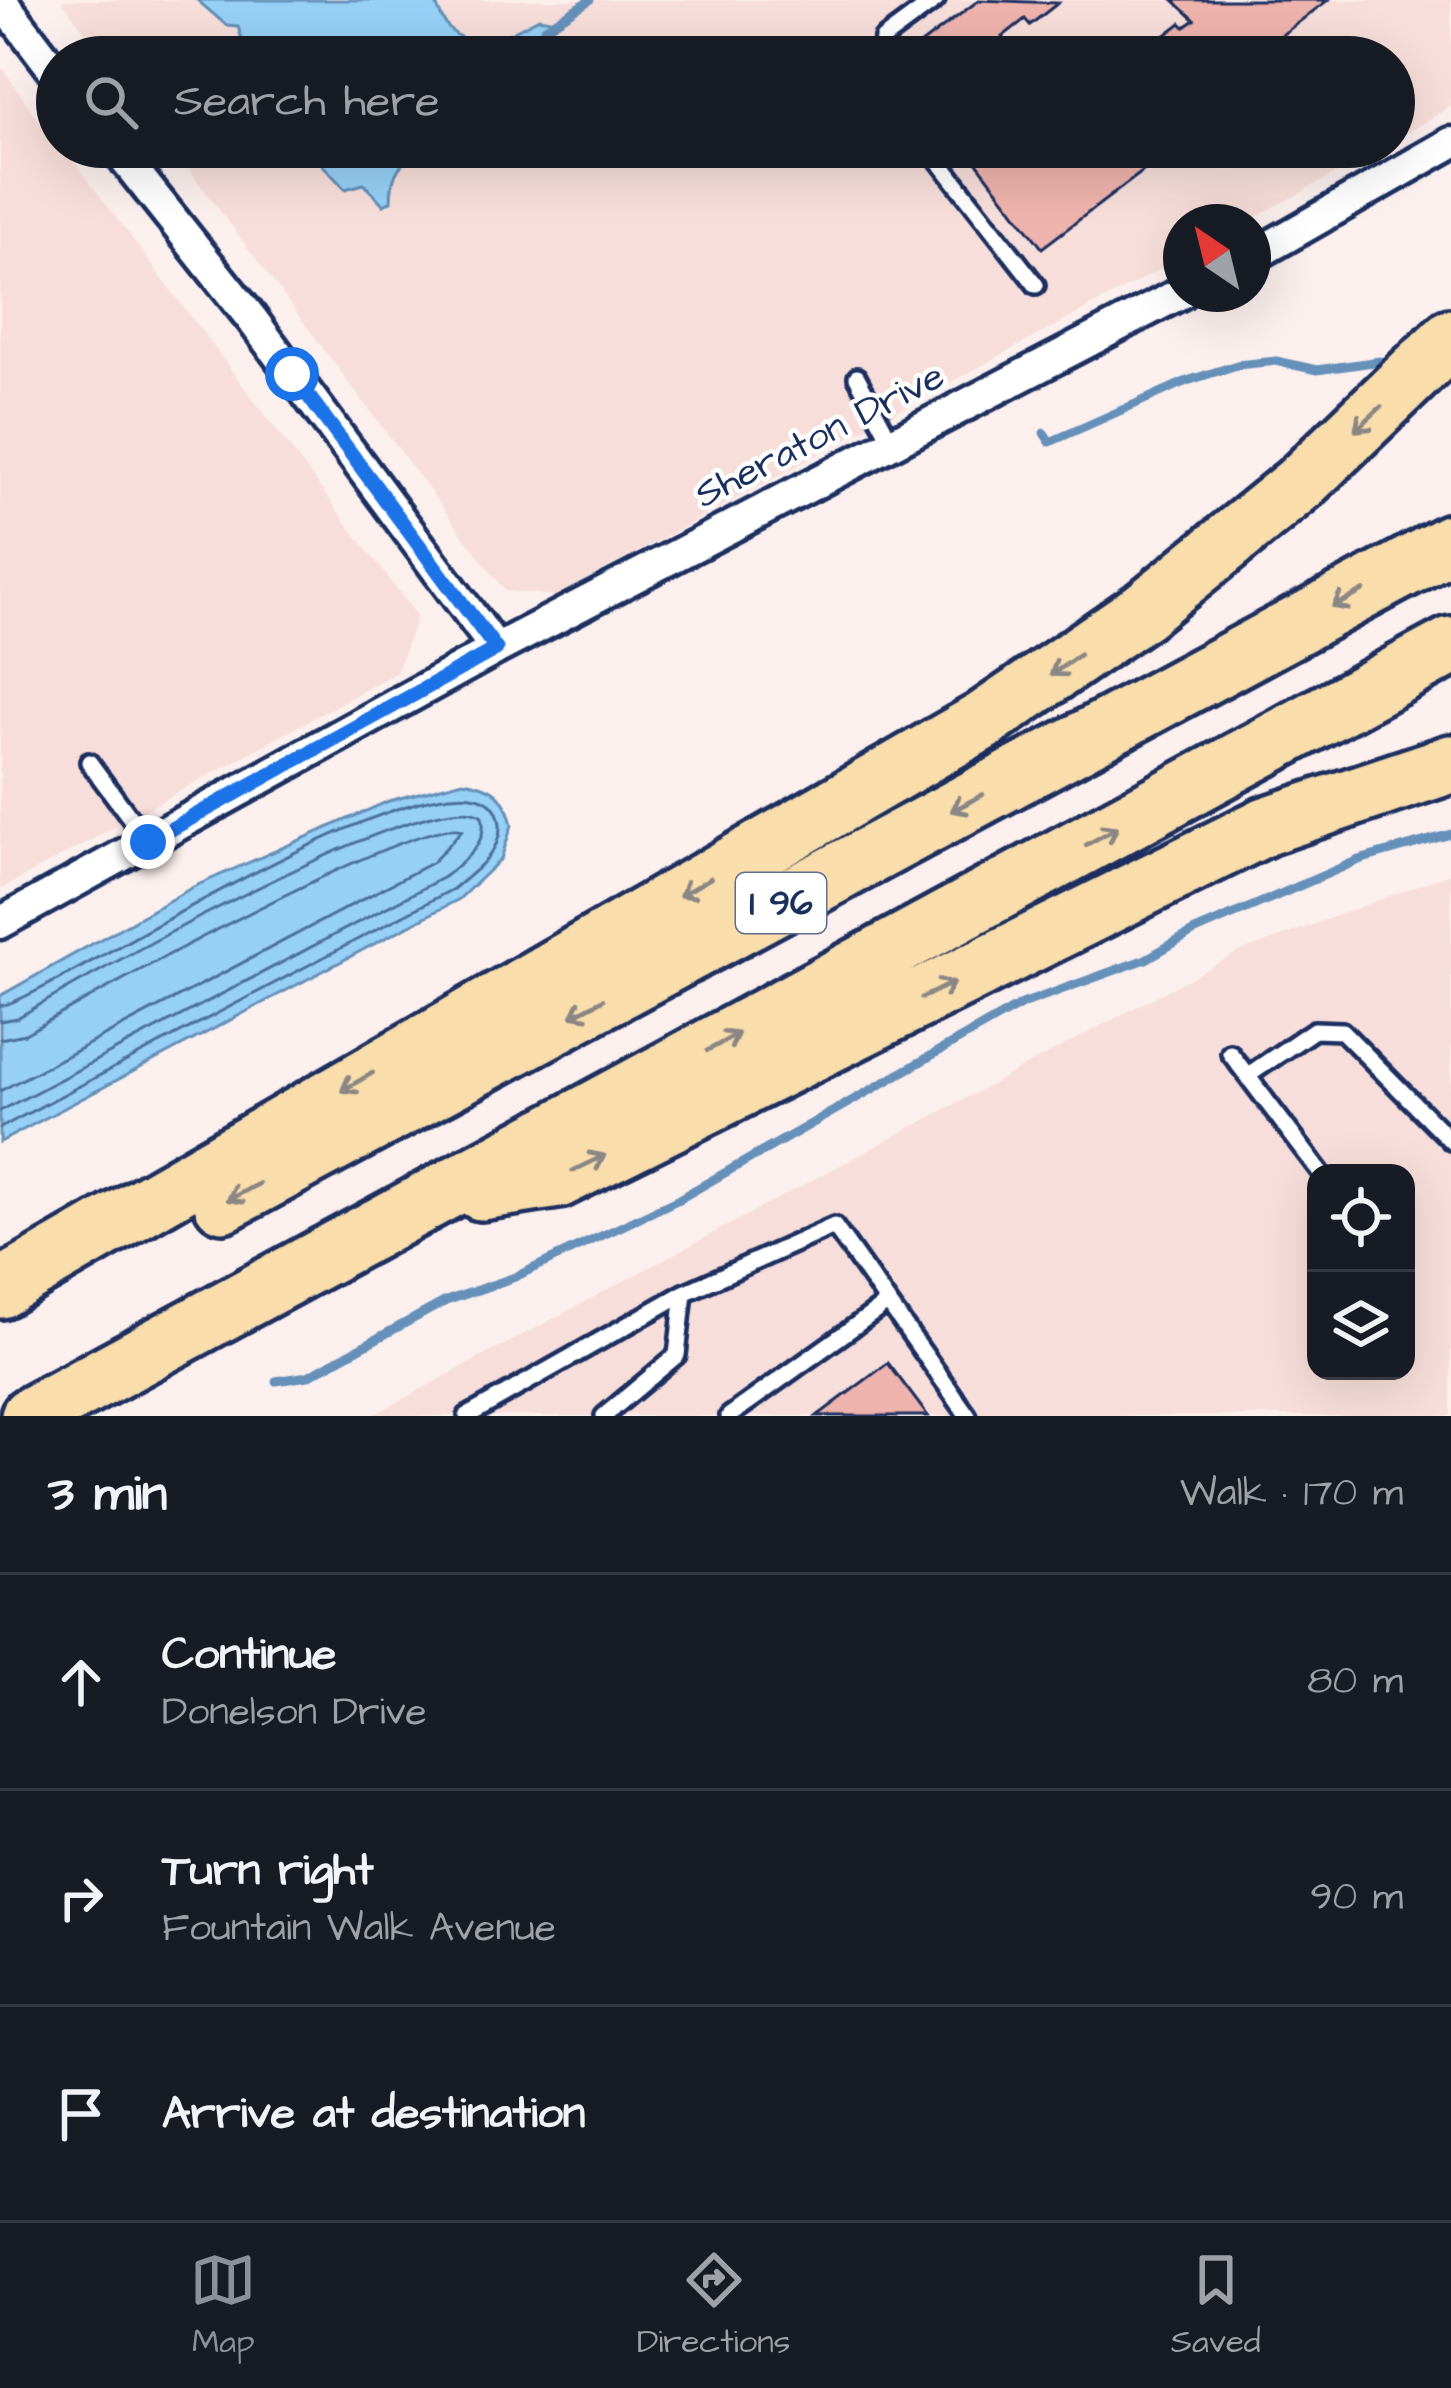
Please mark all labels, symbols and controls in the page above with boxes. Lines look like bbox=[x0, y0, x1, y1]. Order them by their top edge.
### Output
search box bbox=[36, 36, 1415, 168]
icon: search bbox=[78, 69, 144, 135]
text: Search here bbox=[174, 71, 440, 133]
north arrow bbox=[1163, 204, 1271, 312]
route start bbox=[265, 347, 319, 401]
street label: Sheraton Drive bbox=[686, 350, 954, 522]
one-way arrow bbox=[1353, 405, 1383, 433]
one-way arrow bbox=[1331, 588, 1366, 611]
one-way arrow bbox=[1049, 652, 1082, 677]
one-way arrow bbox=[951, 792, 986, 815]
route end bbox=[121, 815, 175, 869]
one-way arrow bbox=[1084, 824, 1119, 847]
road number: I 96 bbox=[736, 873, 826, 933]
one-way arrow bbox=[678, 876, 713, 900]
one-way arrow bbox=[920, 977, 955, 1000]
one-way arrow bbox=[570, 997, 605, 1020]
one-way arrow bbox=[704, 1030, 739, 1053]
one-way arrow bbox=[341, 1071, 376, 1095]
one-way arrow bbox=[571, 1151, 606, 1174]
map controls bbox=[1307, 1164, 1415, 1380]
button: locate bbox=[1307, 1164, 1415, 1272]
one-way arrow bbox=[227, 1181, 262, 1204]
button: layers bbox=[1307, 1272, 1415, 1380]
text: 3 min bbox=[48, 1459, 167, 1530]
text: Walk · 170 m bbox=[1180, 1467, 1403, 1521]
text: Continue bbox=[162, 1624, 336, 1686]
icon: ahead bbox=[48, 1649, 114, 1715]
text: 80 m bbox=[1307, 1655, 1403, 1709]
text: Donelson Drive bbox=[162, 1686, 427, 1740]
text: Turn right bbox=[162, 1840, 374, 1902]
icon: right bbox=[48, 1865, 114, 1931]
text: 90 m bbox=[1310, 1871, 1403, 1925]
text: Fountain Walk Avenue bbox=[162, 1902, 556, 1956]
icon: arrive bbox=[48, 2081, 114, 2147]
text: Arrive at destination bbox=[162, 2083, 585, 2145]
tab: Map bbox=[190, 2247, 256, 2365]
tab: Directions bbox=[637, 2247, 790, 2365]
tab: Saved bbox=[1171, 2247, 1261, 2365]

